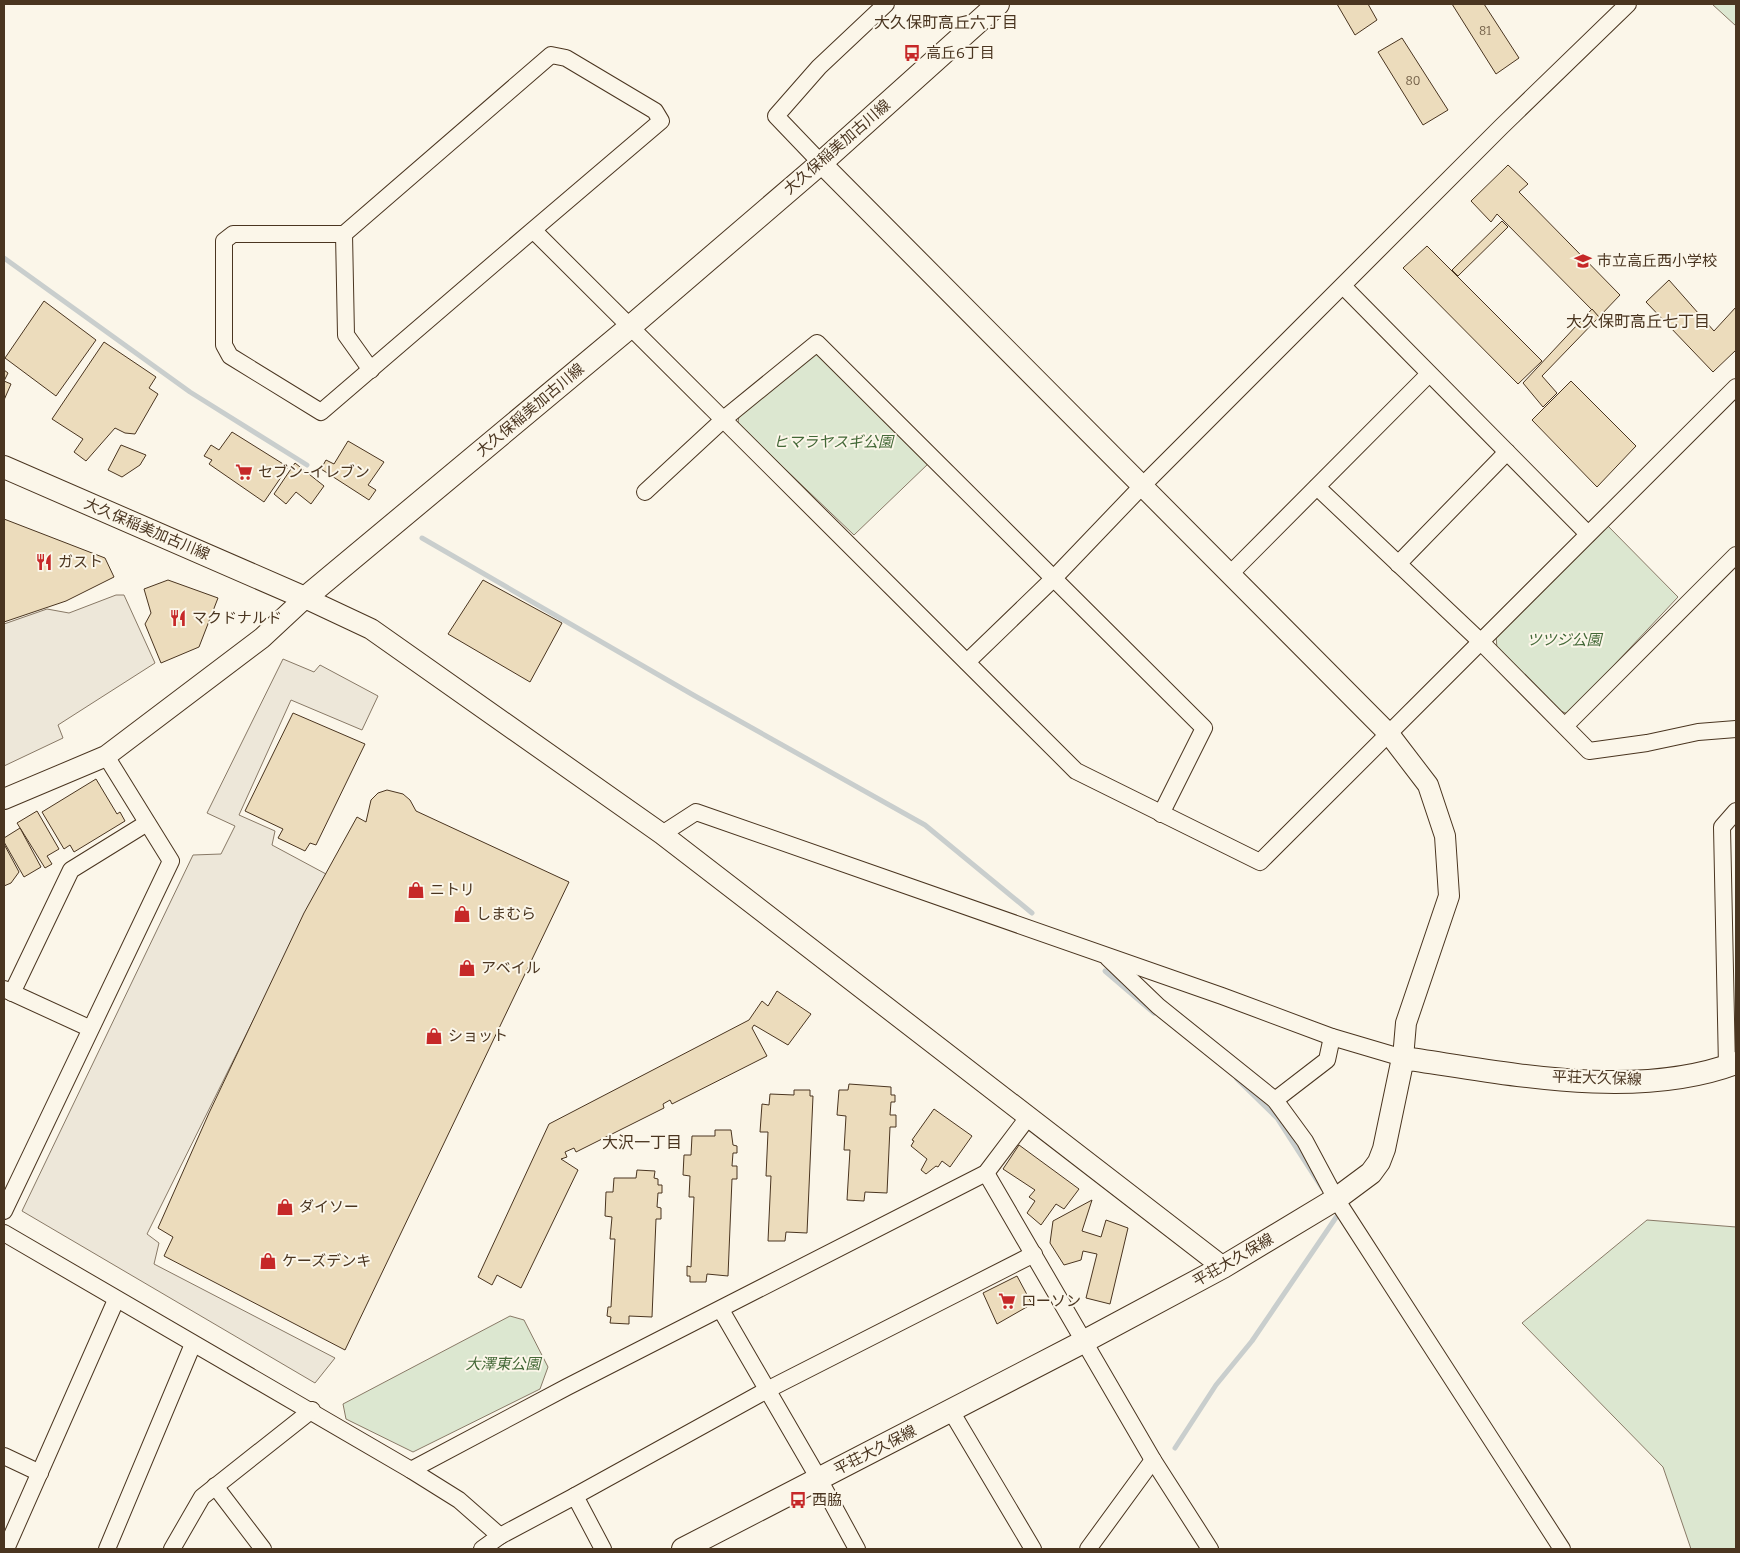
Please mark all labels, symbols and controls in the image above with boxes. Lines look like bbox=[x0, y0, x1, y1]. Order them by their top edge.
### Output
district label: 大久保町高丘六丁目 bbox=[874, 13, 1018, 32]
house number: 81 bbox=[1479, 24, 1491, 38]
bus stop icon: 高丘6丁目 bbox=[902, 43, 922, 63]
place label: 高丘6丁目 bbox=[926, 44, 995, 62]
house number: 80 bbox=[1406, 74, 1420, 88]
street label: 大久保稲美加古川線 bbox=[780, 96, 894, 198]
school or university icon: 市立高丘西小学校 bbox=[1573, 251, 1593, 271]
place label: 市立高丘西小学校 bbox=[1597, 252, 1717, 270]
district label: 大久保町高丘七丁目 bbox=[1566, 312, 1710, 331]
street label: 大久保稲美加古川線 bbox=[473, 360, 587, 460]
park label: ヒマラヤスギ公園 bbox=[773, 433, 895, 451]
supermarket icon: セブン-イレブン bbox=[234, 462, 254, 482]
place label: セブン-イレブン bbox=[258, 463, 370, 481]
street label: 大久保稲美加古川線 bbox=[81, 494, 213, 564]
restaurant icon: ガスト bbox=[34, 552, 54, 572]
place label: ガスト bbox=[58, 553, 103, 571]
restaurant icon: マクドナルド bbox=[168, 608, 188, 628]
place label: マクドナルド bbox=[192, 609, 282, 627]
park label: ツツジ公園 bbox=[1526, 631, 1603, 649]
shop icon: ニトリ bbox=[406, 880, 426, 900]
place label: ニトリ bbox=[430, 881, 475, 899]
shop icon: しまむら bbox=[452, 904, 472, 924]
place label: しまむら bbox=[476, 905, 536, 923]
shop icon: アベイル bbox=[457, 958, 477, 978]
place label: アベイル bbox=[481, 959, 541, 977]
shop icon: ショット bbox=[424, 1026, 444, 1046]
place label: ショット bbox=[448, 1027, 508, 1045]
street label: 平荘大久保線 bbox=[1552, 1067, 1642, 1089]
district label: 大沢一丁目 bbox=[602, 1133, 682, 1152]
shop icon: ダイソー bbox=[275, 1197, 295, 1217]
place label: ダイソー bbox=[299, 1198, 359, 1216]
street label: 平荘大久保線 bbox=[1190, 1230, 1276, 1290]
shop icon: ケーズデンキ bbox=[258, 1251, 278, 1271]
place label: ケーズデンキ bbox=[282, 1252, 371, 1270]
supermarket icon: ローソン bbox=[997, 1291, 1017, 1311]
place label: ローソン bbox=[1021, 1292, 1081, 1310]
park label: 大澤東公園 bbox=[465, 1355, 542, 1373]
street label: 平荘大久保線 bbox=[831, 1422, 919, 1478]
bus stop icon: 西脇 bbox=[788, 1490, 808, 1510]
place label: 西脇 bbox=[812, 1491, 842, 1509]

